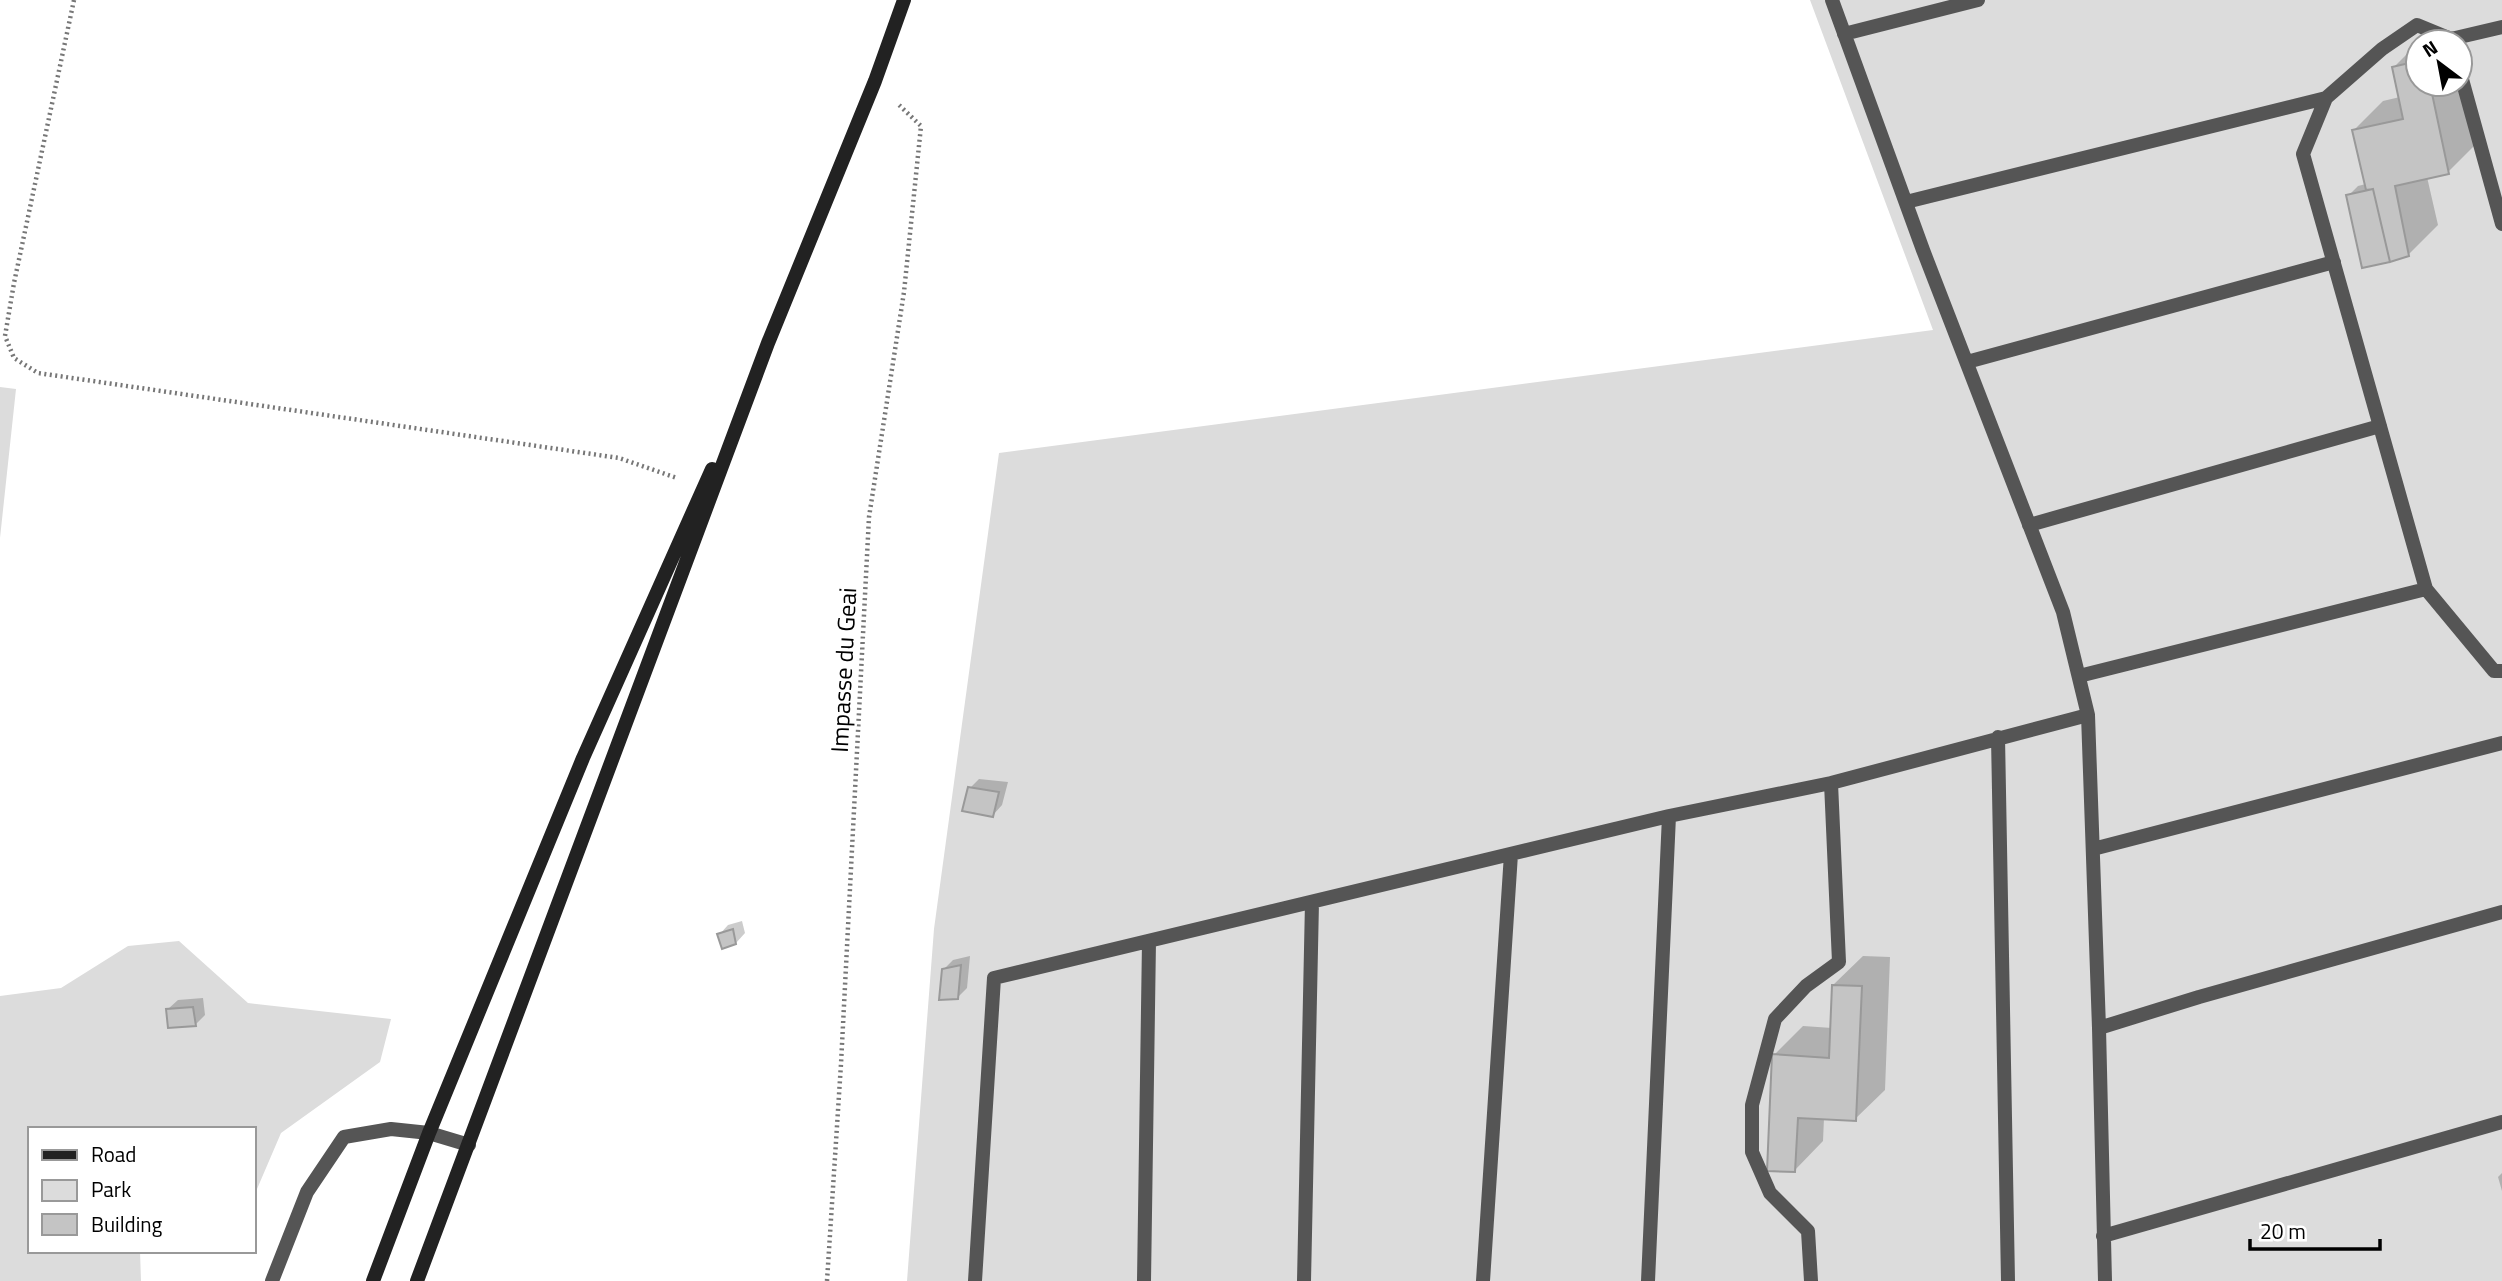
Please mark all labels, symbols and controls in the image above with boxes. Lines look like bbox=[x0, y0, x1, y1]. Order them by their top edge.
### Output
north arrow bbox=[2404, 28, 2474, 98]
text: N bbox=[2416, 32, 2443, 64]
street label: Impasse du Geai bbox=[821, 586, 865, 753]
legend bbox=[28, 1127, 256, 1253]
text: Road bbox=[91, 1138, 136, 1170]
text: Park bbox=[91, 1173, 131, 1205]
text: Building bbox=[91, 1208, 163, 1240]
scale bar bbox=[2250, 1208, 2380, 1252]
text: 20 m bbox=[2260, 1215, 2306, 1247]

